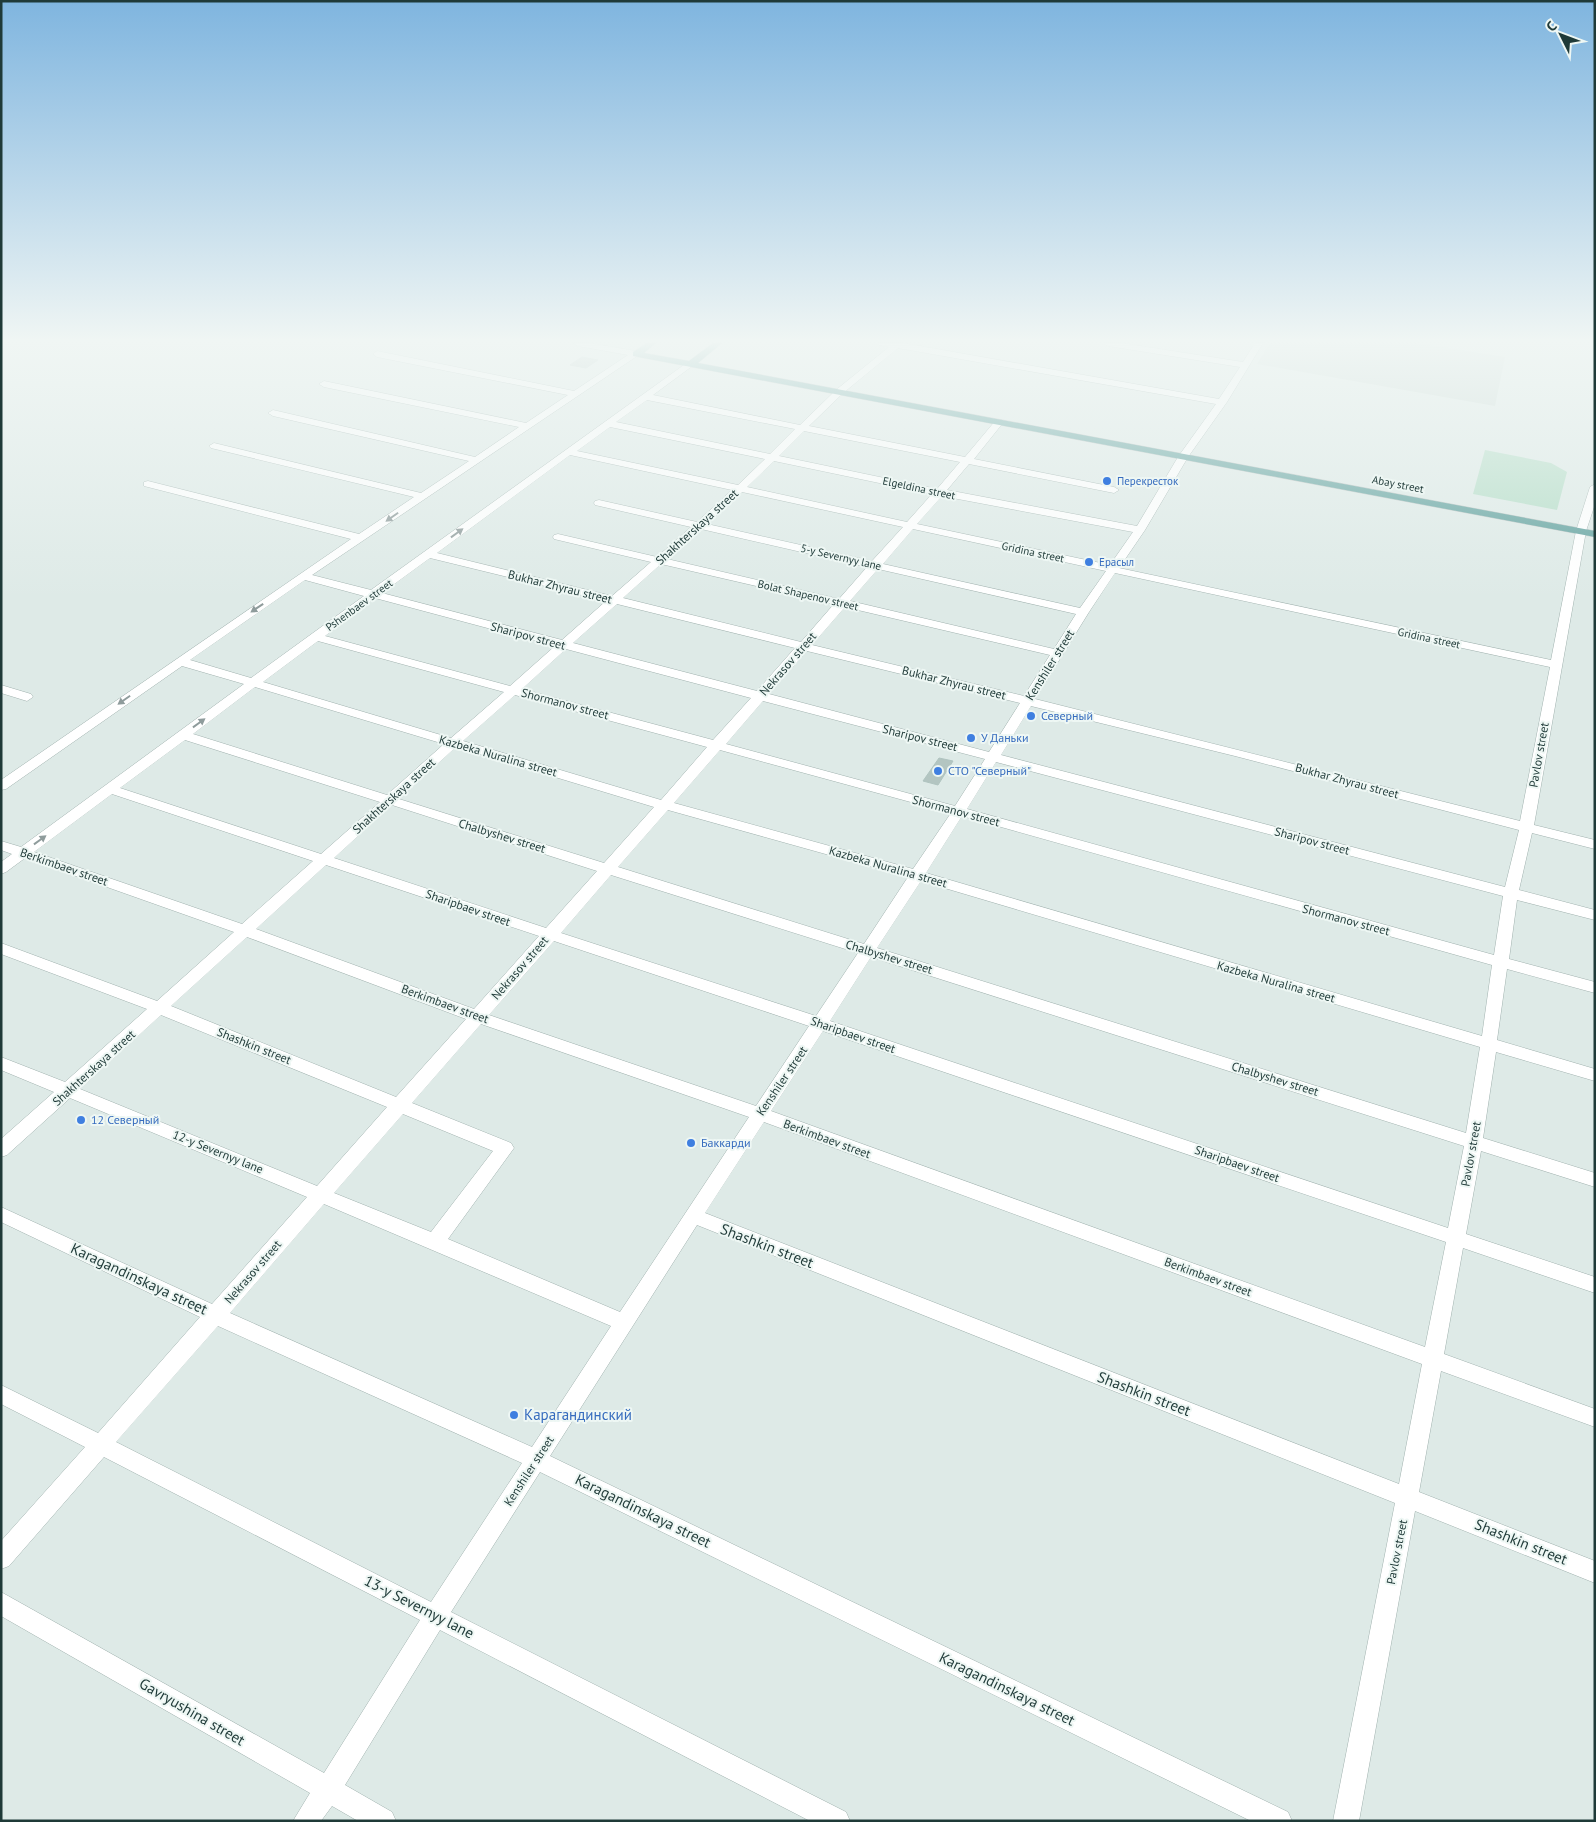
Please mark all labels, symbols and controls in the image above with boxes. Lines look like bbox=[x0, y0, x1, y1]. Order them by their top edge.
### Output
north arrow bbox=[1536, 10, 1586, 60]
text: С bbox=[1542, 17, 1561, 35]
street label: Abay street bbox=[1371, 472, 1425, 496]
street label: Elgeldina street bbox=[881, 473, 957, 503]
place label: Перекресток bbox=[1117, 474, 1179, 488]
marker: Перекресток bbox=[1101, 475, 1113, 487]
street label: Shakhterskaya street bbox=[652, 486, 741, 568]
one-way arrow bbox=[385, 512, 398, 522]
one-way arrow bbox=[450, 527, 463, 538]
street label: Gridina street bbox=[1000, 539, 1066, 566]
street label: 5-y Severnyy lane bbox=[799, 541, 883, 573]
place label: Ерасыл bbox=[1099, 555, 1134, 569]
marker: Ерасыл bbox=[1083, 556, 1095, 568]
street label: Bukhar Zhyrau street bbox=[507, 566, 614, 607]
street label: Pshenbaev street bbox=[323, 576, 395, 634]
street label: Bolat Shapenov street bbox=[756, 577, 860, 613]
one-way arrow bbox=[250, 603, 264, 613]
street label: Sharipov street bbox=[489, 618, 567, 653]
street label: Gridina street bbox=[1396, 625, 1462, 652]
street label: Kenshiler street bbox=[1022, 627, 1077, 703]
street label: Nekrasov street bbox=[756, 629, 819, 698]
street label: Bukhar Zhyrau street bbox=[901, 662, 1008, 703]
street label: Shormanov street bbox=[520, 685, 610, 722]
one-way arrow bbox=[117, 695, 130, 705]
place label: Северный bbox=[1041, 708, 1093, 723]
marker: Северный bbox=[1025, 710, 1037, 722]
one-way arrow bbox=[192, 717, 205, 728]
street label: Sharipov street bbox=[881, 721, 959, 754]
street label: Pavlov street bbox=[1525, 721, 1552, 789]
place label: У Даньки bbox=[981, 730, 1028, 745]
street label: Kazbeka Nuralina street bbox=[437, 731, 559, 780]
marker: У Даньки bbox=[965, 732, 977, 744]
street label: Shakhterskaya street bbox=[349, 755, 438, 837]
street label: Bukhar Zhyrau street bbox=[1294, 759, 1401, 802]
place label: СТО "Северный" bbox=[948, 763, 1031, 778]
marker: СТО "Северный" bbox=[932, 765, 944, 777]
street label: Shormanov street bbox=[911, 792, 1001, 829]
street label: Chalbyshev street bbox=[457, 815, 547, 856]
street label: Sharipov street bbox=[1273, 823, 1351, 858]
one-way arrow bbox=[34, 835, 47, 845]
street label: Kazbeka Nuralina street bbox=[827, 842, 949, 891]
street label: Berkimbaev street bbox=[18, 844, 110, 889]
street label: Sharipbaev street bbox=[424, 886, 513, 929]
street label: Shormanov street bbox=[1301, 901, 1391, 938]
street label: Nekrasov street bbox=[488, 933, 551, 1002]
street label: Chalbyshev street bbox=[844, 936, 934, 977]
street label: Kazbeka Nuralina street bbox=[1215, 957, 1337, 1006]
street label: Berkimbaev street bbox=[399, 981, 491, 1026]
street label: Sharipbaev street bbox=[809, 1013, 898, 1056]
street label: Shashkin street bbox=[215, 1024, 293, 1067]
street label: Shakhterskaya street bbox=[49, 1027, 138, 1109]
street label: Kenshiler street bbox=[753, 1043, 810, 1118]
street label: Chalbyshev street bbox=[1230, 1058, 1320, 1099]
place label: 12 Северный bbox=[91, 1112, 159, 1127]
marker: 12 Северный bbox=[75, 1114, 87, 1126]
street label: Berkimbaev street bbox=[781, 1116, 873, 1161]
street label: Pavlov street bbox=[1457, 1120, 1484, 1188]
street label: 12-y Severnyy lane bbox=[171, 1127, 266, 1177]
place label: Баккарди bbox=[701, 1135, 750, 1150]
marker: Баккарди bbox=[685, 1137, 697, 1149]
street label: Sharipbaev street bbox=[1193, 1142, 1282, 1185]
street label: Shashkin street bbox=[718, 1219, 816, 1272]
street label: Nekrasov street bbox=[221, 1237, 284, 1306]
street label: Karagandinskaya street bbox=[68, 1239, 211, 1319]
street label: Berkimbaev street bbox=[1162, 1254, 1254, 1299]
street label: Shashkin street bbox=[1095, 1367, 1193, 1420]
place label: Карагандинский bbox=[524, 1405, 632, 1424]
marker: Карагандинский bbox=[508, 1409, 520, 1421]
street label: Kenshiler street bbox=[500, 1433, 557, 1509]
street label: Karagandinskaya street bbox=[572, 1469, 714, 1552]
street label: Shashkin street bbox=[1472, 1514, 1570, 1569]
street label: Pavlov street bbox=[1383, 1518, 1410, 1586]
street label: 13-y Severnyy lane bbox=[361, 1571, 477, 1642]
street label: Karagandinskaya street bbox=[936, 1647, 1078, 1730]
street label: Gavryushina street bbox=[136, 1674, 248, 1750]

